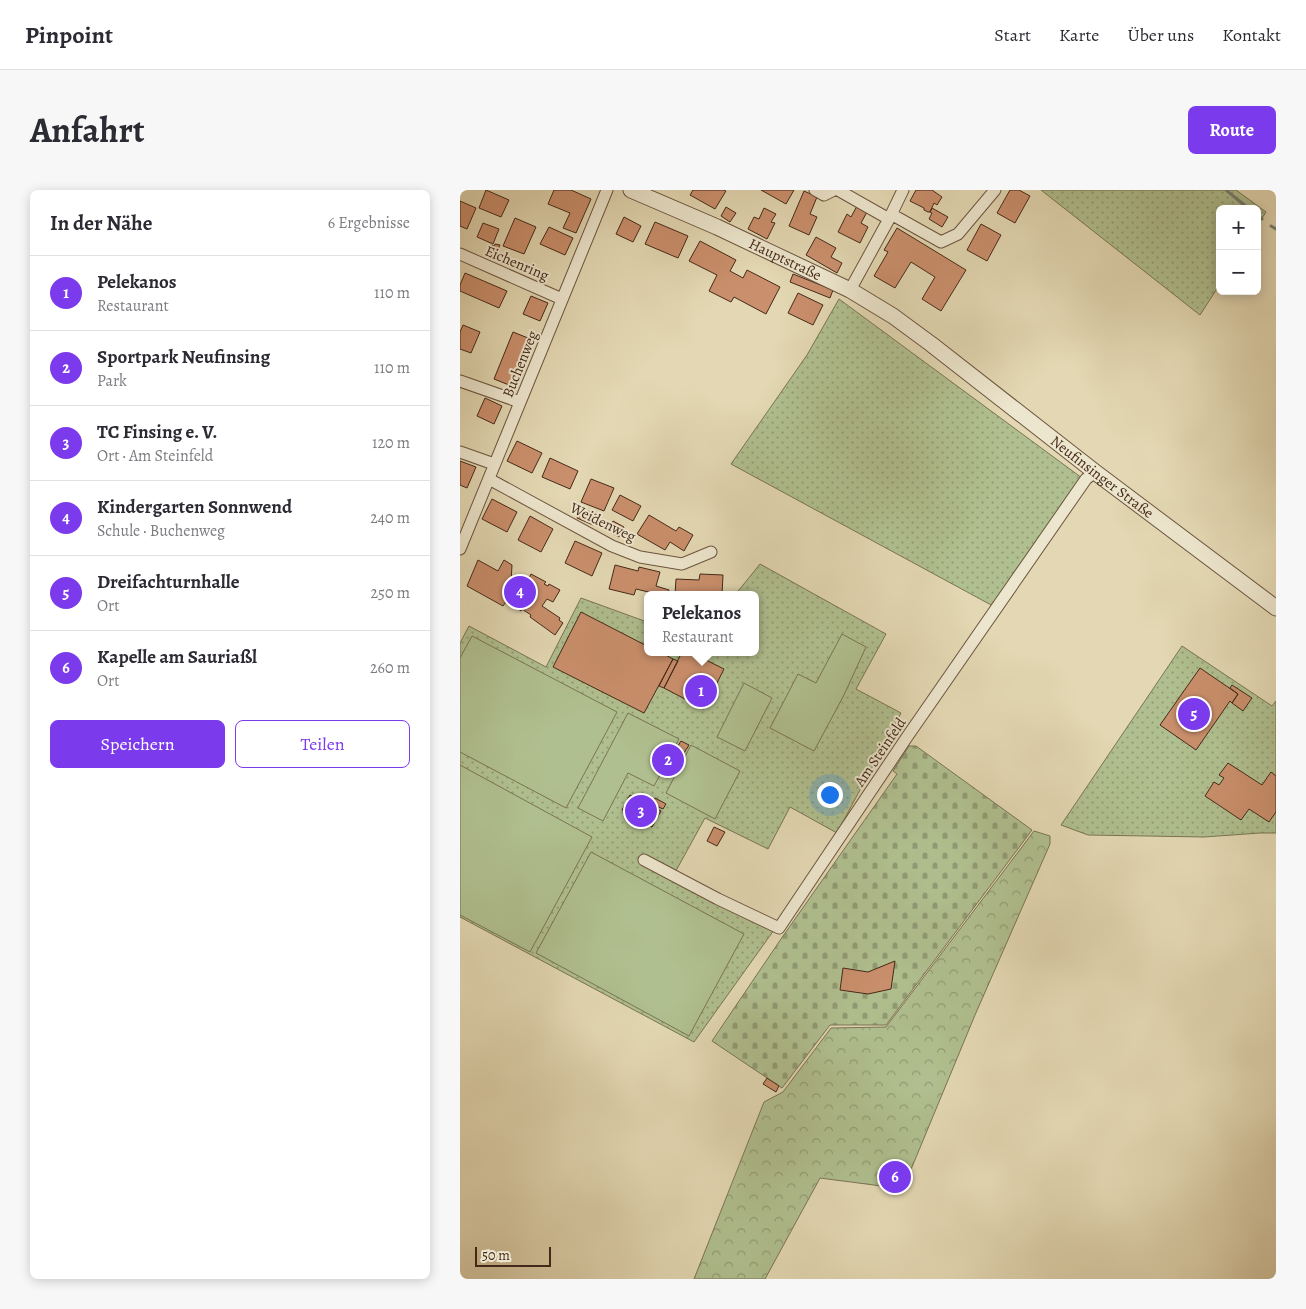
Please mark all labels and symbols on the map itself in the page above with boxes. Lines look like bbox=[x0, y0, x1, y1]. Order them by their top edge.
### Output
street label: Hauptstraße bbox=[745, 233, 825, 285]
street label: Eichenring bbox=[482, 241, 552, 286]
street label: Buchenweg bbox=[498, 327, 543, 400]
street label: Neufinsinger Straße bbox=[1046, 431, 1158, 523]
street label: Weidenweg bbox=[566, 497, 640, 547]
pin: 4 bbox=[504, 573, 536, 611]
pin: 1 bbox=[685, 672, 717, 710]
pin: 5 bbox=[1178, 695, 1210, 733]
street label: Am Steinfeld bbox=[849, 713, 911, 791]
pin: 2 bbox=[652, 741, 684, 779]
your location bbox=[817, 782, 843, 808]
pin: 3 bbox=[625, 792, 657, 830]
pin: 6 bbox=[879, 1158, 911, 1196]
scale bar bbox=[475, 1244, 551, 1267]

